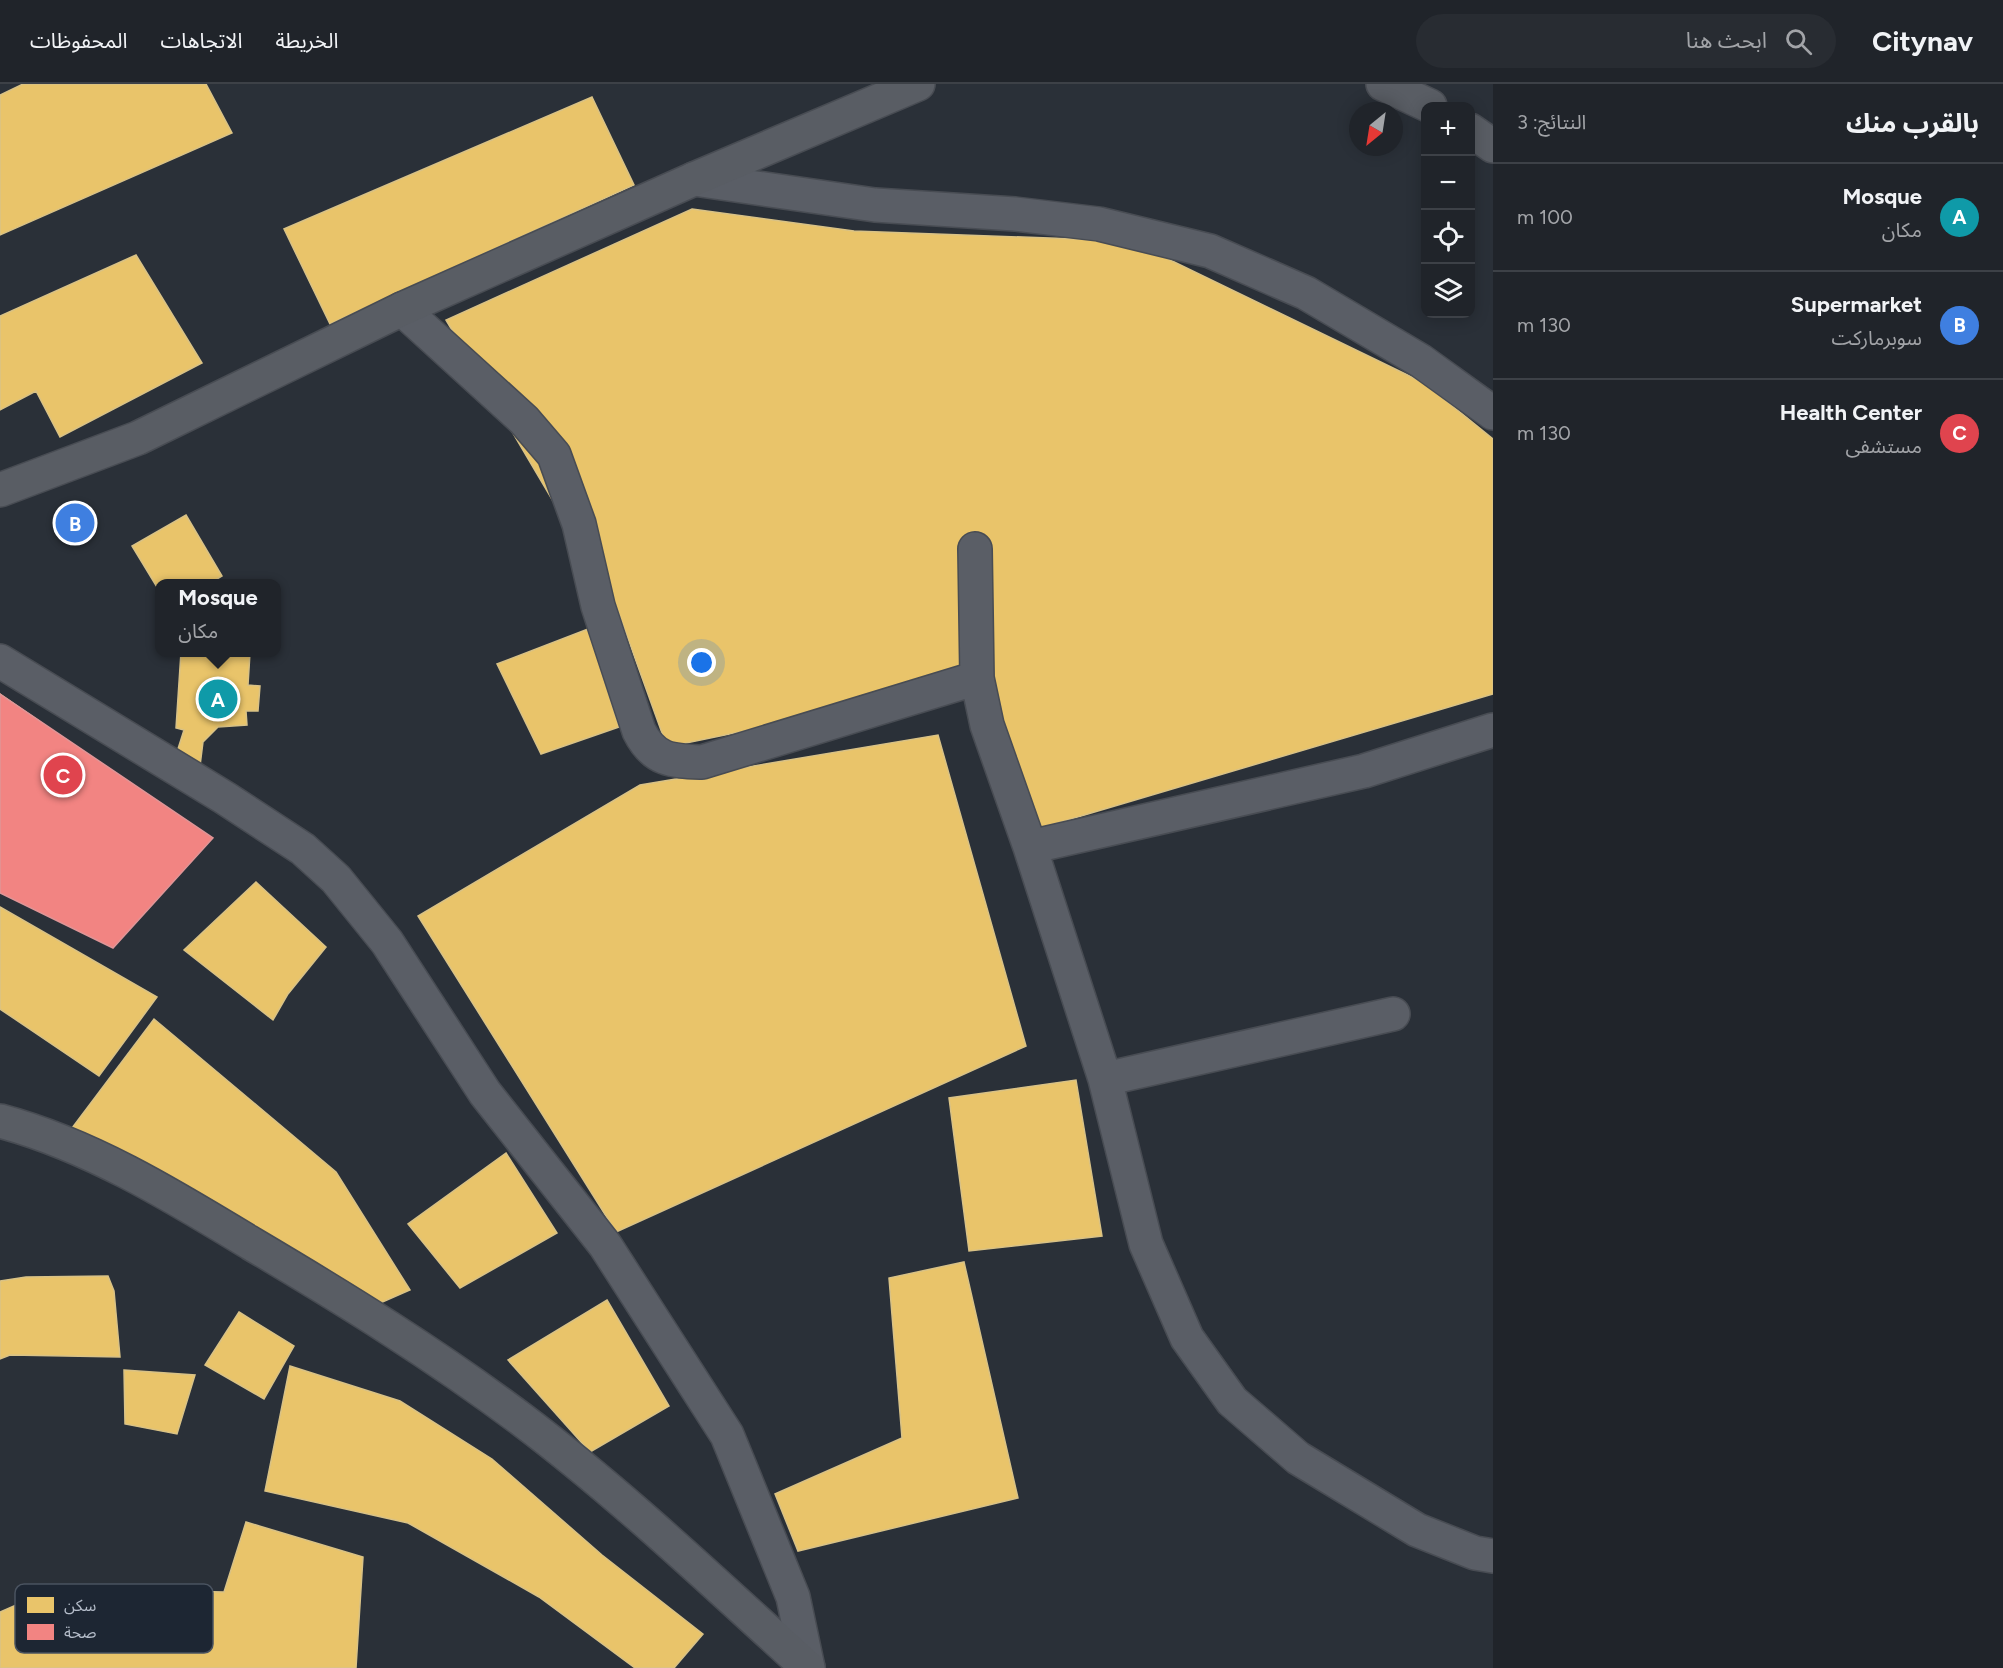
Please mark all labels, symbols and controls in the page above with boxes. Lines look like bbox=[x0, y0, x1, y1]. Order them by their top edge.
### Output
search box bbox=[1416, 14, 1836, 68]
text: Citynav bbox=[1872, 24, 1973, 58]
icon: search bbox=[1782, 25, 1815, 58]
text: ابحث هنا bbox=[1686, 27, 1767, 54]
text: المحفوظات bbox=[30, 28, 127, 53]
text: الاتجاهات bbox=[160, 28, 242, 53]
text: الخريطة bbox=[275, 28, 338, 53]
north arrow bbox=[1349, 102, 1403, 156]
map controls bbox=[1421, 102, 1475, 318]
button: + bbox=[1421, 102, 1475, 156]
text: بالقرب منك bbox=[1846, 107, 1979, 139]
text: النتائج: 3 bbox=[1517, 110, 1586, 134]
button: − bbox=[1421, 156, 1475, 210]
text: Mosque bbox=[1842, 183, 1922, 210]
text: 100 m bbox=[1517, 205, 1573, 229]
text: A bbox=[1952, 205, 1967, 229]
button: locate bbox=[1421, 210, 1475, 264]
text: مكان bbox=[1882, 218, 1922, 242]
button: layers bbox=[1421, 264, 1475, 318]
text: Supermarket bbox=[1791, 291, 1922, 318]
text: 130 m bbox=[1517, 313, 1571, 337]
text: B bbox=[1953, 313, 1966, 337]
text: سوبرماركت bbox=[1831, 326, 1922, 350]
text: Health Center bbox=[1780, 399, 1922, 426]
text: 130 m bbox=[1517, 421, 1571, 445]
text: C bbox=[1952, 421, 1967, 445]
text: مستشفى bbox=[1845, 434, 1922, 458]
pin: B bbox=[56, 500, 94, 546]
popup bbox=[155, 579, 281, 657]
text: Mosque bbox=[178, 584, 258, 611]
text: مكان bbox=[178, 619, 218, 643]
your location bbox=[687, 648, 716, 677]
pin: A bbox=[198, 676, 238, 722]
pin: C bbox=[44, 752, 82, 798]
legend bbox=[15, 1584, 213, 1653]
text: سكن bbox=[64, 1596, 96, 1615]
text: صحة bbox=[64, 1623, 96, 1642]

